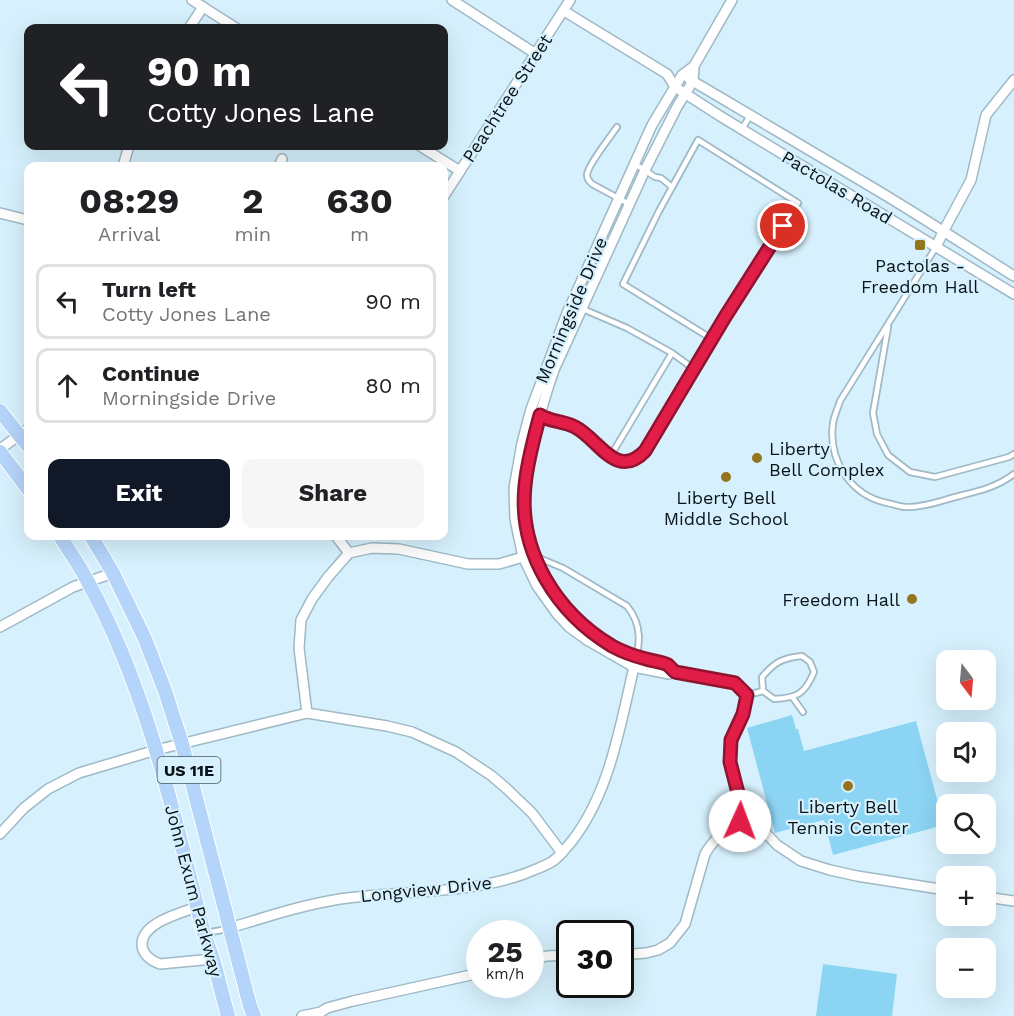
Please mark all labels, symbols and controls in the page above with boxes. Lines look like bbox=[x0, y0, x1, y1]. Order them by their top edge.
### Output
street label: Peachtree Street bbox=[458, 30, 556, 166]
text: 90 m bbox=[147, 47, 251, 96]
icon: left bbox=[48, 48, 126, 126]
text: Cotty Jones Lane bbox=[147, 97, 375, 129]
street label: Pactolas Road bbox=[778, 146, 896, 228]
text: 08:29 bbox=[79, 180, 179, 222]
text: 2 bbox=[242, 180, 264, 222]
text: 630 bbox=[326, 180, 393, 222]
pin bbox=[757, 200, 808, 251]
icon: arrive bbox=[766, 209, 799, 242]
text: Arrival bbox=[98, 222, 160, 246]
text: min bbox=[234, 222, 271, 246]
text: m bbox=[350, 222, 369, 246]
street label: Morningside Drive bbox=[531, 234, 611, 386]
marker: Pactolas - Freedom Hall bbox=[913, 238, 927, 252]
place label: Pactolas - Freedom Hall bbox=[861, 255, 979, 297]
text: Turn left bbox=[102, 277, 196, 302]
icon: left bbox=[51, 285, 84, 318]
text: 90 m bbox=[365, 289, 421, 314]
text: Cotty Jones Lane bbox=[102, 302, 271, 326]
text: Continue bbox=[102, 361, 200, 386]
icon: ahead bbox=[51, 369, 84, 402]
text: 80 m bbox=[365, 373, 421, 398]
text: Morningside Drive bbox=[102, 386, 276, 410]
place label: Liberty Bell Complex bbox=[769, 438, 884, 480]
marker: Liberty Bell Complex bbox=[750, 451, 764, 465]
button: Exit bbox=[48, 459, 230, 528]
button: Share bbox=[242, 459, 424, 528]
marker: Liberty Bell Middle School bbox=[719, 470, 733, 484]
place label: Liberty Bell Middle School bbox=[664, 487, 789, 529]
place label: Freedom Hall bbox=[782, 589, 900, 610]
marker: Freedom Hall bbox=[905, 592, 919, 606]
north arrow bbox=[936, 650, 996, 710]
map controls bbox=[936, 650, 996, 998]
button: sound bbox=[936, 722, 996, 782]
road number: US 11E bbox=[158, 757, 220, 783]
marker: Liberty Bell Tennis Center bbox=[841, 779, 855, 793]
position arrow bbox=[708, 789, 772, 853]
button: search bbox=[936, 794, 996, 854]
place label: Liberty Bell Tennis Center bbox=[788, 796, 909, 838]
street label: John Exum Parkway bbox=[161, 803, 227, 980]
button: + bbox=[936, 866, 996, 926]
street label: Longview Drive bbox=[359, 872, 493, 906]
speed limit sign: 30 bbox=[556, 920, 634, 998]
text: 25 bbox=[487, 934, 523, 969]
button: − bbox=[936, 938, 996, 998]
text: km/h bbox=[486, 965, 524, 983]

